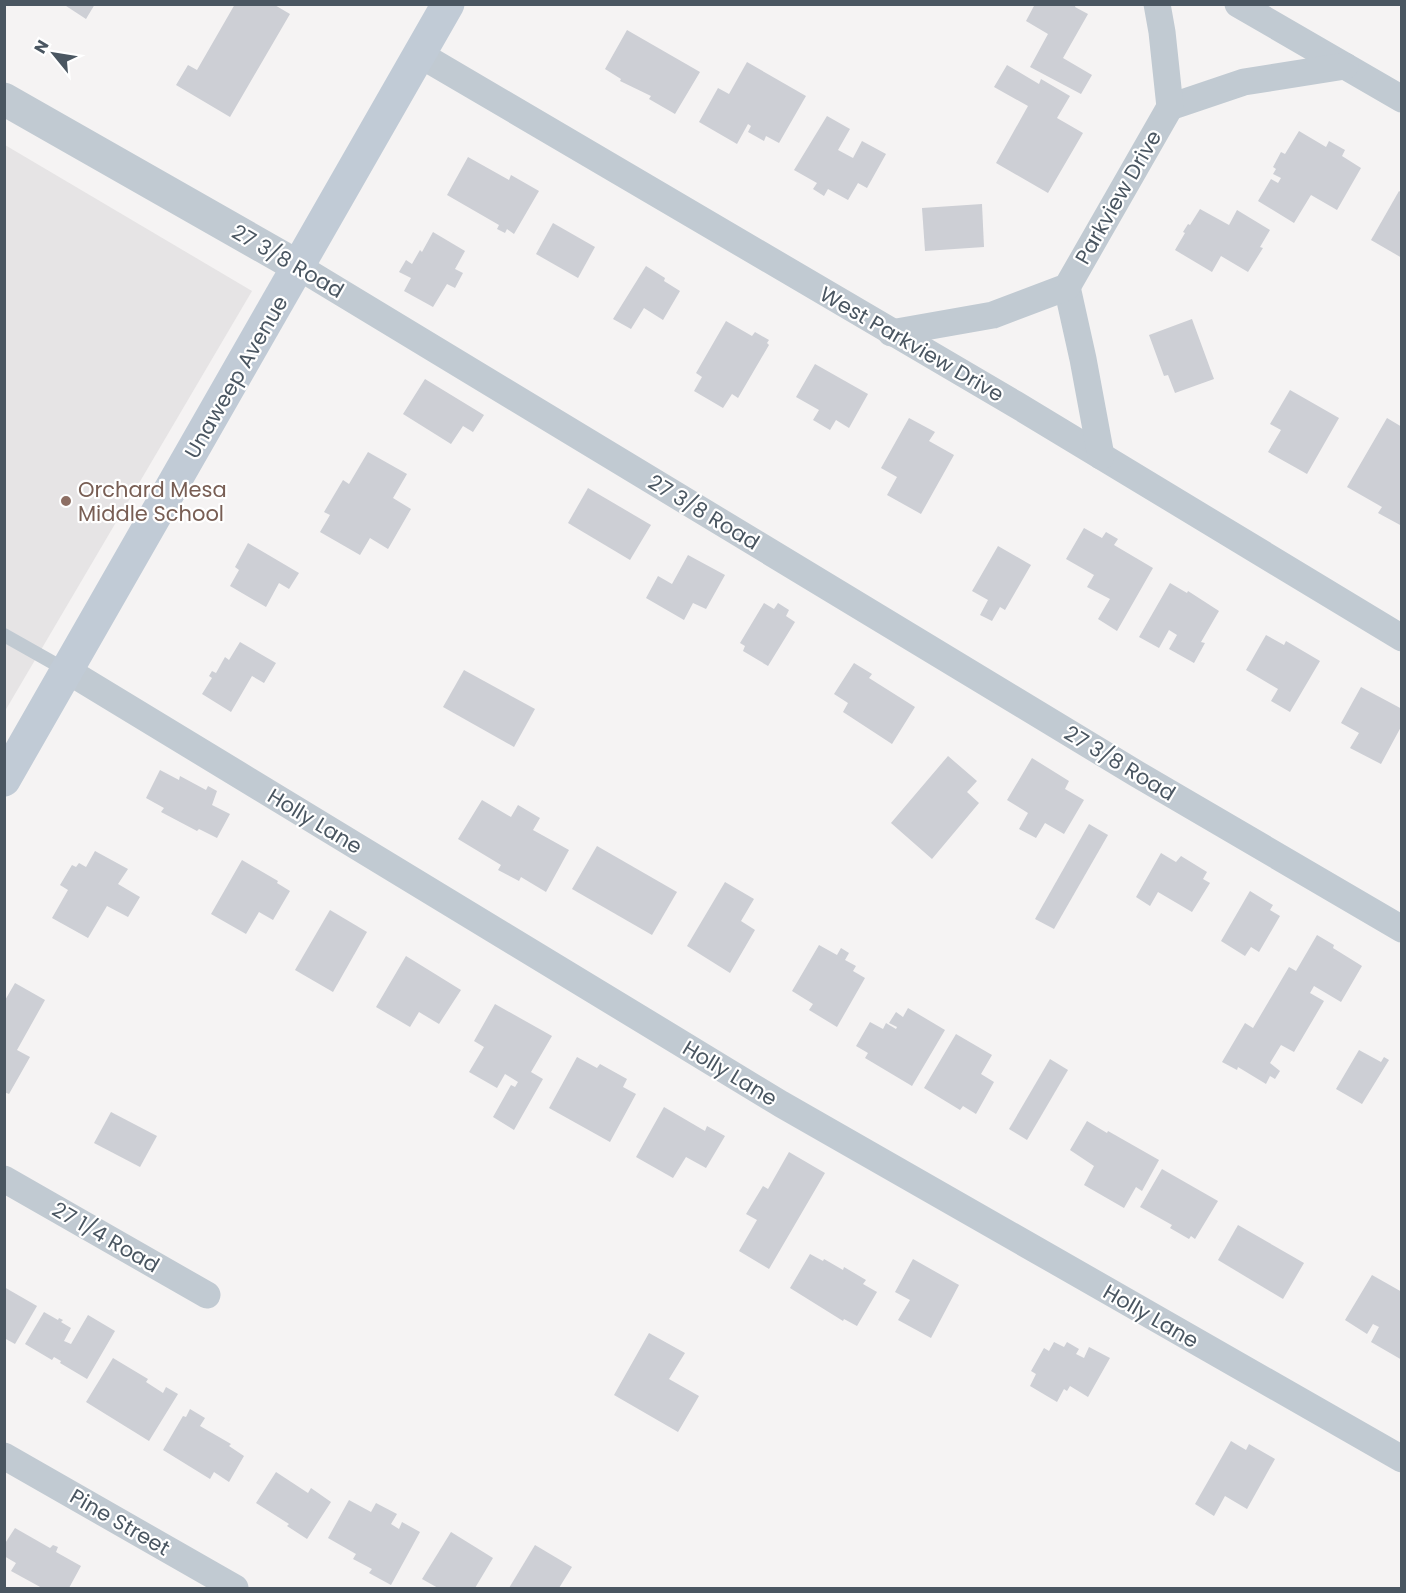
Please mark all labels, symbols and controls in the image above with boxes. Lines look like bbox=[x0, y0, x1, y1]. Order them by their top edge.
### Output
north arrow bbox=[24, 24, 84, 84]
text: N bbox=[28, 36, 54, 58]
street label: Parkview Drive bbox=[1068, 125, 1168, 269]
street label: 27 3/8 Road bbox=[227, 217, 349, 305]
street label: West Parkview Drive bbox=[815, 279, 1009, 409]
street label: Unaweep Avenue bbox=[178, 290, 294, 464]
street label: 27 3/8 Road bbox=[643, 467, 765, 557]
place label: Orchard Mesa Middle School bbox=[78, 475, 227, 528]
marker: Orchard Mesa Middle School bbox=[59, 494, 73, 508]
street label: 27 3/8 Road bbox=[1059, 718, 1181, 808]
street label: Holly Lane bbox=[262, 781, 368, 861]
street label: Holly Lane bbox=[677, 1033, 783, 1113]
street label: 27 1/4 Road bbox=[47, 1195, 165, 1279]
street label: Holly Lane bbox=[1098, 1277, 1204, 1355]
street label: Pine Street bbox=[65, 1482, 175, 1562]

